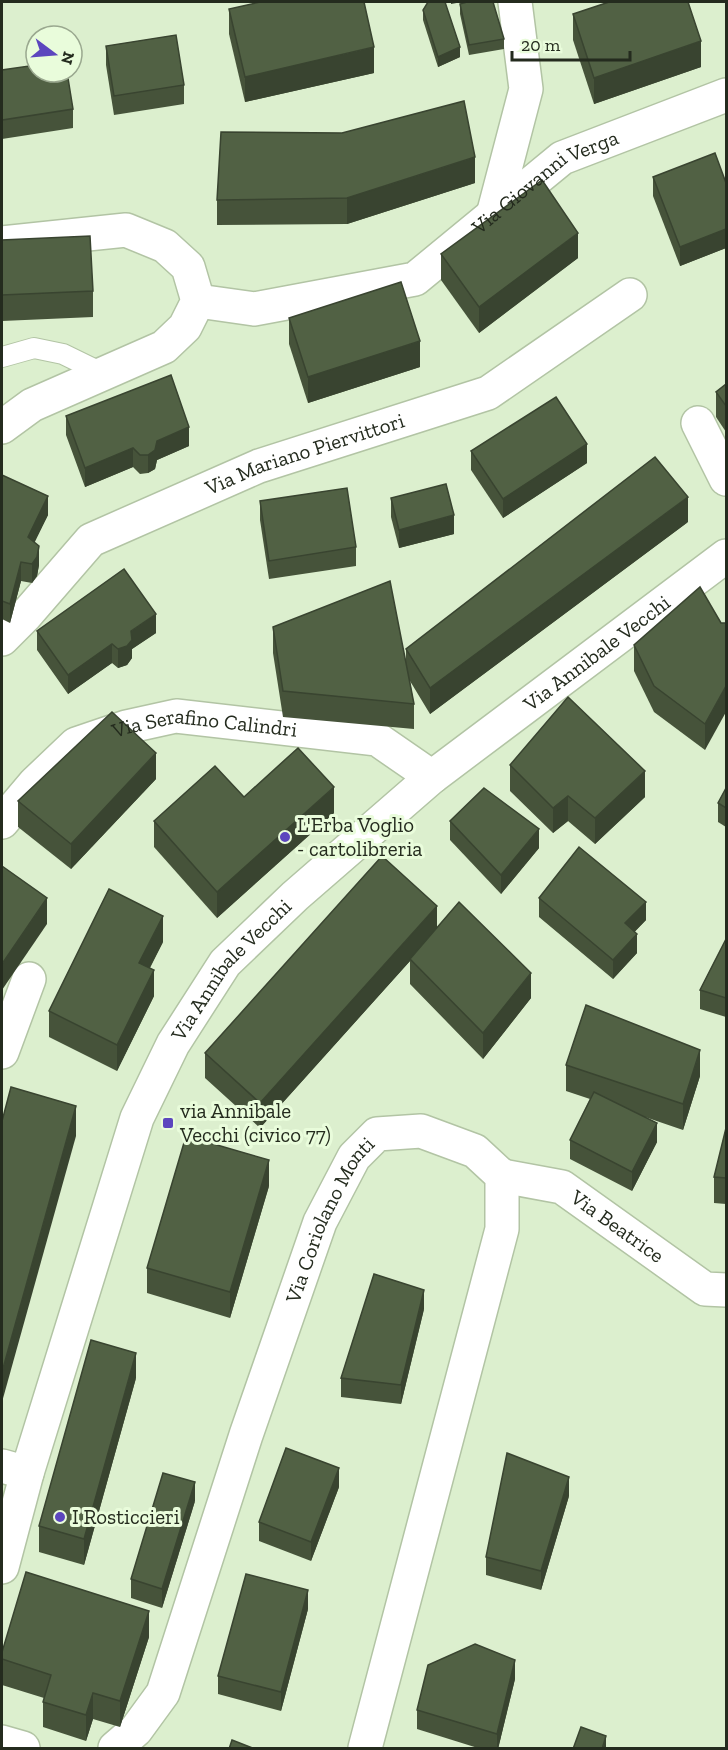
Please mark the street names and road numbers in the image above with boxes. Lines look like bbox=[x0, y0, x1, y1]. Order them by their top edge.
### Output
street label: Via Giovanni Verga bbox=[466, 125, 622, 240]
street label: Via Mariano Piervittori bbox=[200, 407, 407, 501]
street label: Via Annibale Vecchi bbox=[517, 589, 675, 717]
street label: Via Serafino Calindri bbox=[108, 703, 299, 743]
street label: Via Annibale Vecchi bbox=[165, 893, 296, 1046]
street label: Via Coriolano Monti bbox=[280, 1131, 379, 1307]
street label: Via Beatrice bbox=[565, 1184, 669, 1268]

